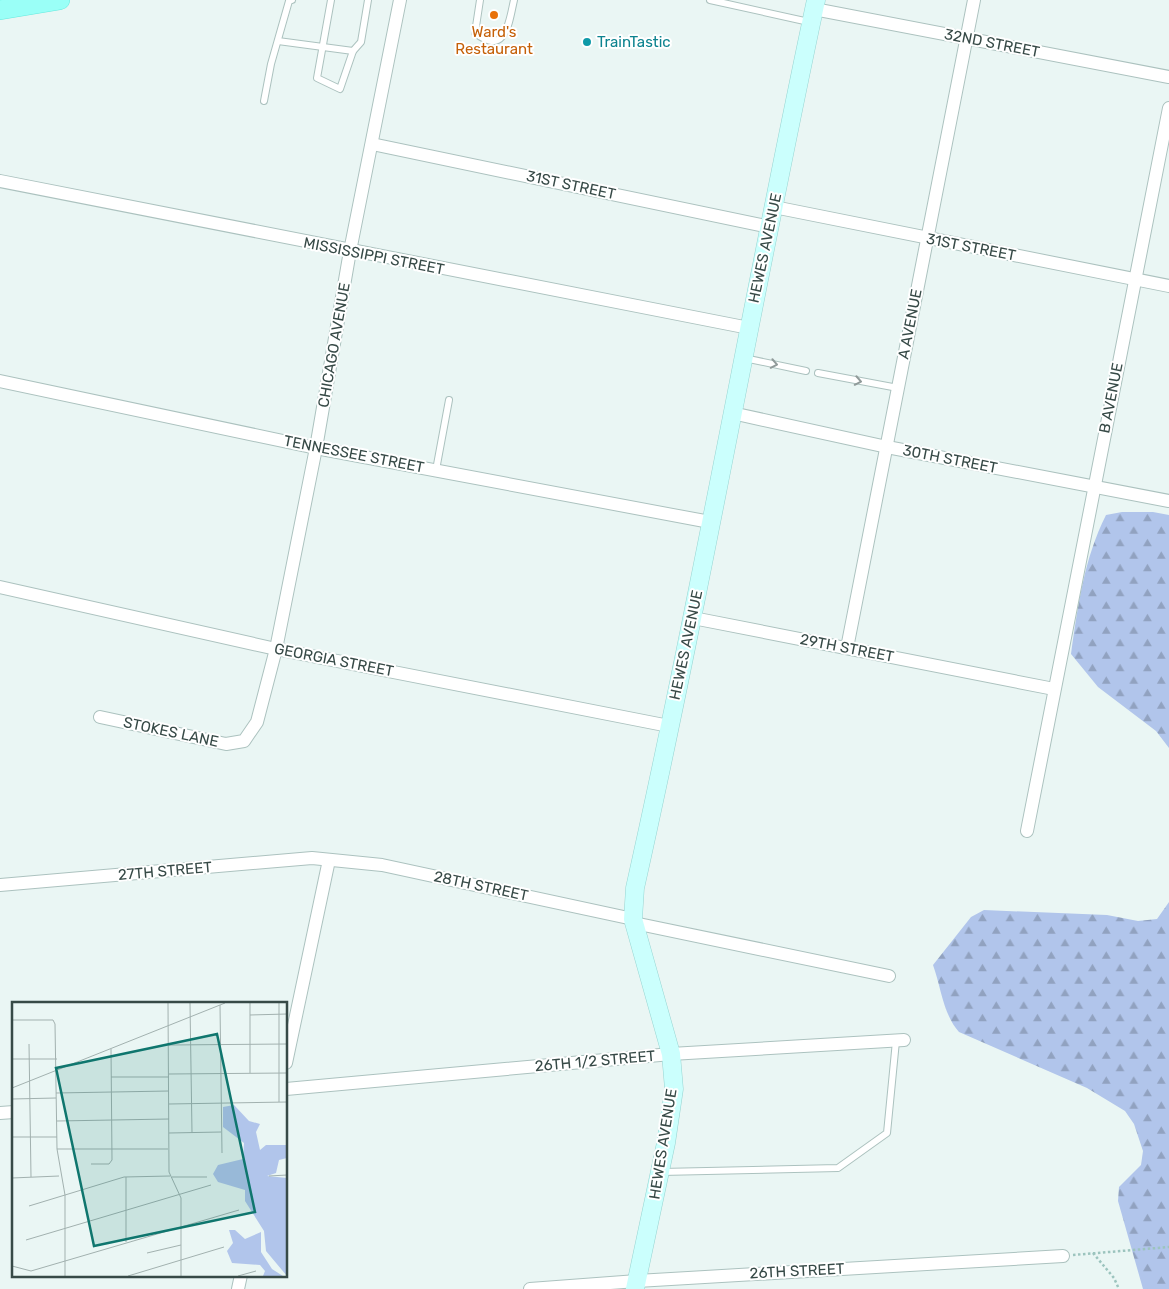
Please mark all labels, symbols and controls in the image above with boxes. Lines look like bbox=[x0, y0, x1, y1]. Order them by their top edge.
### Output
marker: Ward's Restaurant bbox=[488, 9, 500, 21]
place label: Ward's Restaurant bbox=[455, 23, 533, 58]
street label: 32ND STREET bbox=[943, 25, 1042, 61]
place label: TrainTastic bbox=[597, 33, 671, 51]
marker: TrainTastic bbox=[581, 36, 593, 48]
street label: 31ST STREET bbox=[525, 167, 618, 203]
street label: HEWES AVENUE bbox=[745, 191, 785, 305]
street label: 31ST STREET bbox=[925, 229, 1018, 265]
street label: MISSISSIPPI STREET bbox=[302, 234, 446, 279]
street label: CHICAGO AVENUE bbox=[314, 281, 354, 409]
street label: A AVENUE bbox=[894, 287, 926, 361]
one-way arrow bbox=[770, 358, 779, 369]
street label: B AVENUE bbox=[1095, 361, 1127, 435]
one-way arrow bbox=[854, 375, 862, 385]
street label: TENNESSEE STREET bbox=[282, 432, 426, 477]
street label: 30TH STREET bbox=[901, 441, 999, 477]
street label: HEWES AVENUE bbox=[666, 588, 706, 702]
street label: 29TH STREET bbox=[798, 630, 896, 666]
street label: GEORGIA STREET bbox=[273, 640, 396, 680]
street label: STOKES LANE bbox=[122, 713, 220, 751]
street label: 27TH STREET bbox=[117, 858, 213, 884]
street label: 28TH STREET bbox=[432, 867, 530, 905]
inset map bbox=[12, 1002, 288, 1276]
street label: 26TH 1/2 STREET bbox=[534, 1047, 656, 1075]
street label: HEWES AVENUE bbox=[645, 1087, 681, 1201]
street label: 26TH STREET bbox=[749, 1260, 845, 1282]

